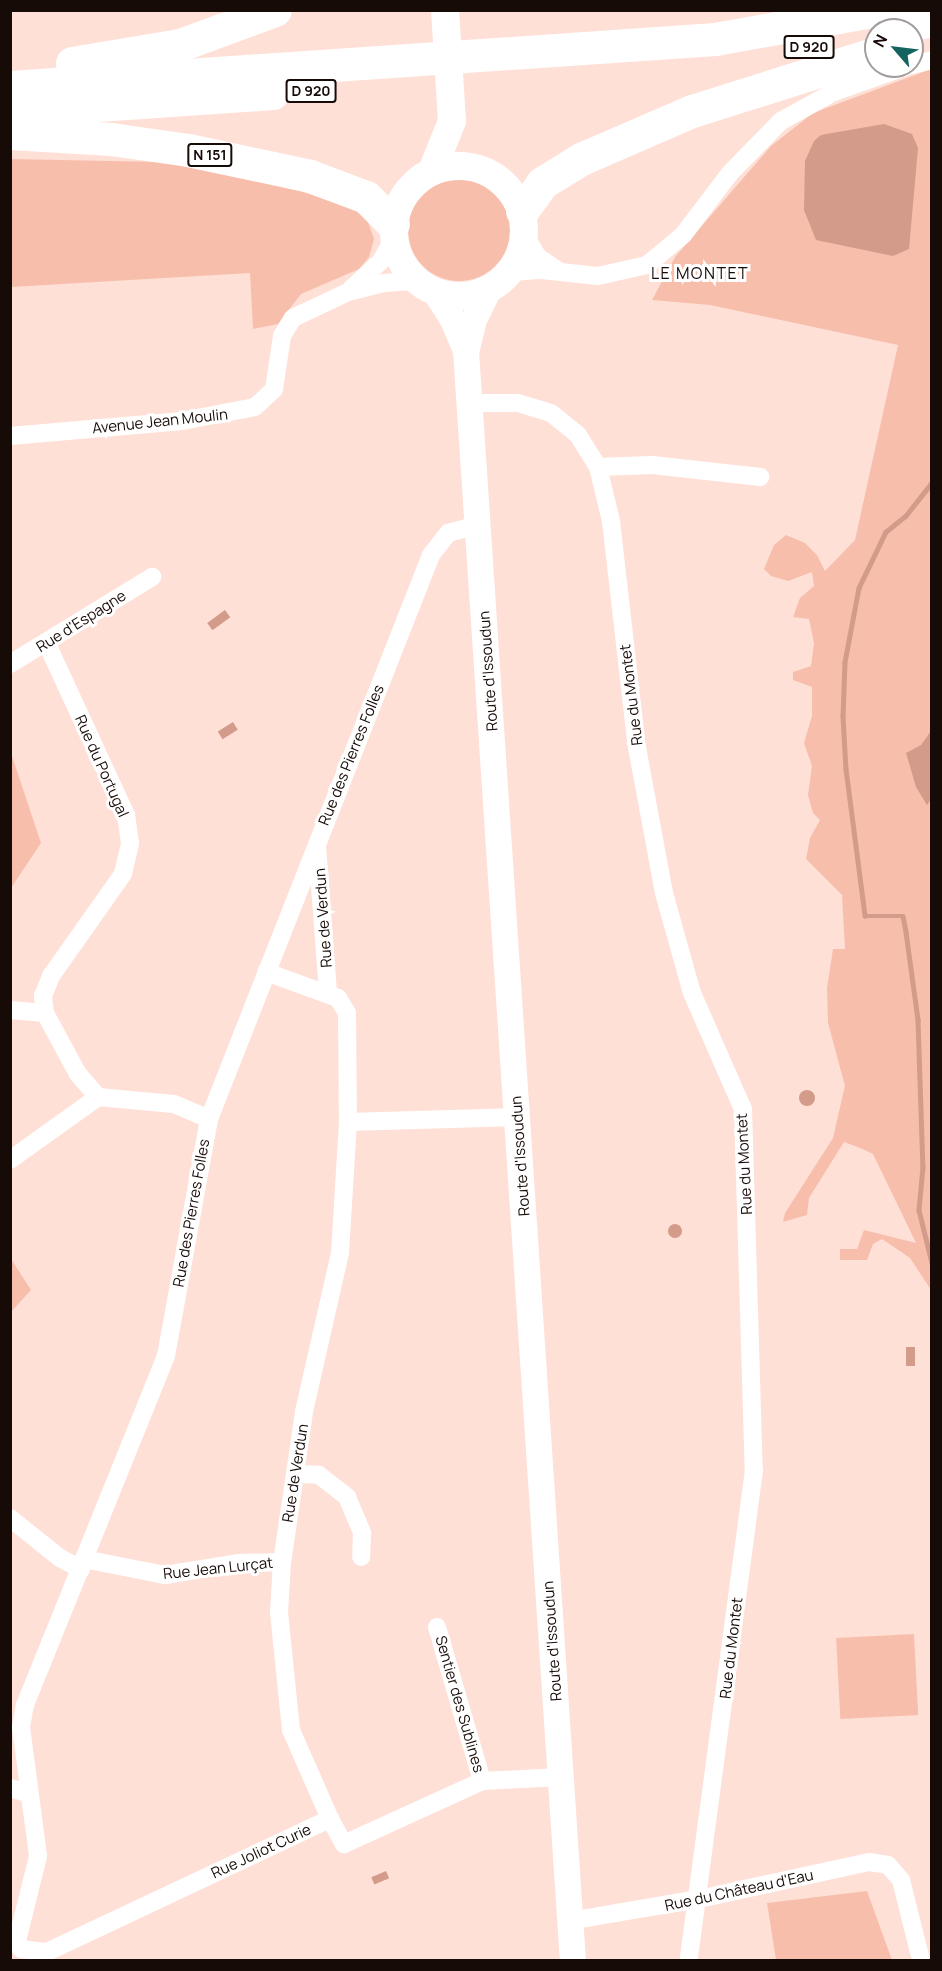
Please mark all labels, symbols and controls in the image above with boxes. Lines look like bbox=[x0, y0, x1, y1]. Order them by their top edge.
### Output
north arrow bbox=[864, 18, 924, 78]
text: N bbox=[867, 30, 892, 51]
road number: D 920 bbox=[784, 36, 834, 58]
road number: D 920 bbox=[286, 80, 336, 102]
road number: N 151 bbox=[186, 144, 234, 166]
district label: LE MONTET bbox=[651, 263, 749, 283]
street label: Avenue Jean Moulin bbox=[91, 405, 229, 437]
street label: Rue d'Espagne bbox=[33, 586, 129, 656]
street label: Route d'Issoudun bbox=[475, 610, 501, 732]
street label: Rue du Montet bbox=[616, 643, 646, 747]
street label: Rue des Pierres Folles bbox=[315, 682, 387, 828]
street label: Rue du Portugal bbox=[71, 712, 133, 820]
street label: Rue de Verdun bbox=[311, 868, 335, 968]
street label: Route d'Issoudun bbox=[507, 1095, 533, 1217]
street label: Rue du Montet bbox=[732, 1113, 756, 1215]
street label: Rue des Pierres Folles bbox=[169, 1138, 213, 1288]
street label: Rue de Verdun bbox=[278, 1422, 312, 1524]
street label: Rue Jean Lurçat bbox=[162, 1553, 274, 1583]
street label: Route d'Issoudun bbox=[539, 1580, 565, 1702]
street label: Rue du Montet bbox=[716, 1596, 746, 1700]
street label: Sentier des Sublines bbox=[432, 1634, 488, 1774]
street label: Rue Joliot Curie bbox=[208, 1820, 314, 1882]
street label: Rue du Château d'Eau bbox=[663, 1865, 815, 1915]

